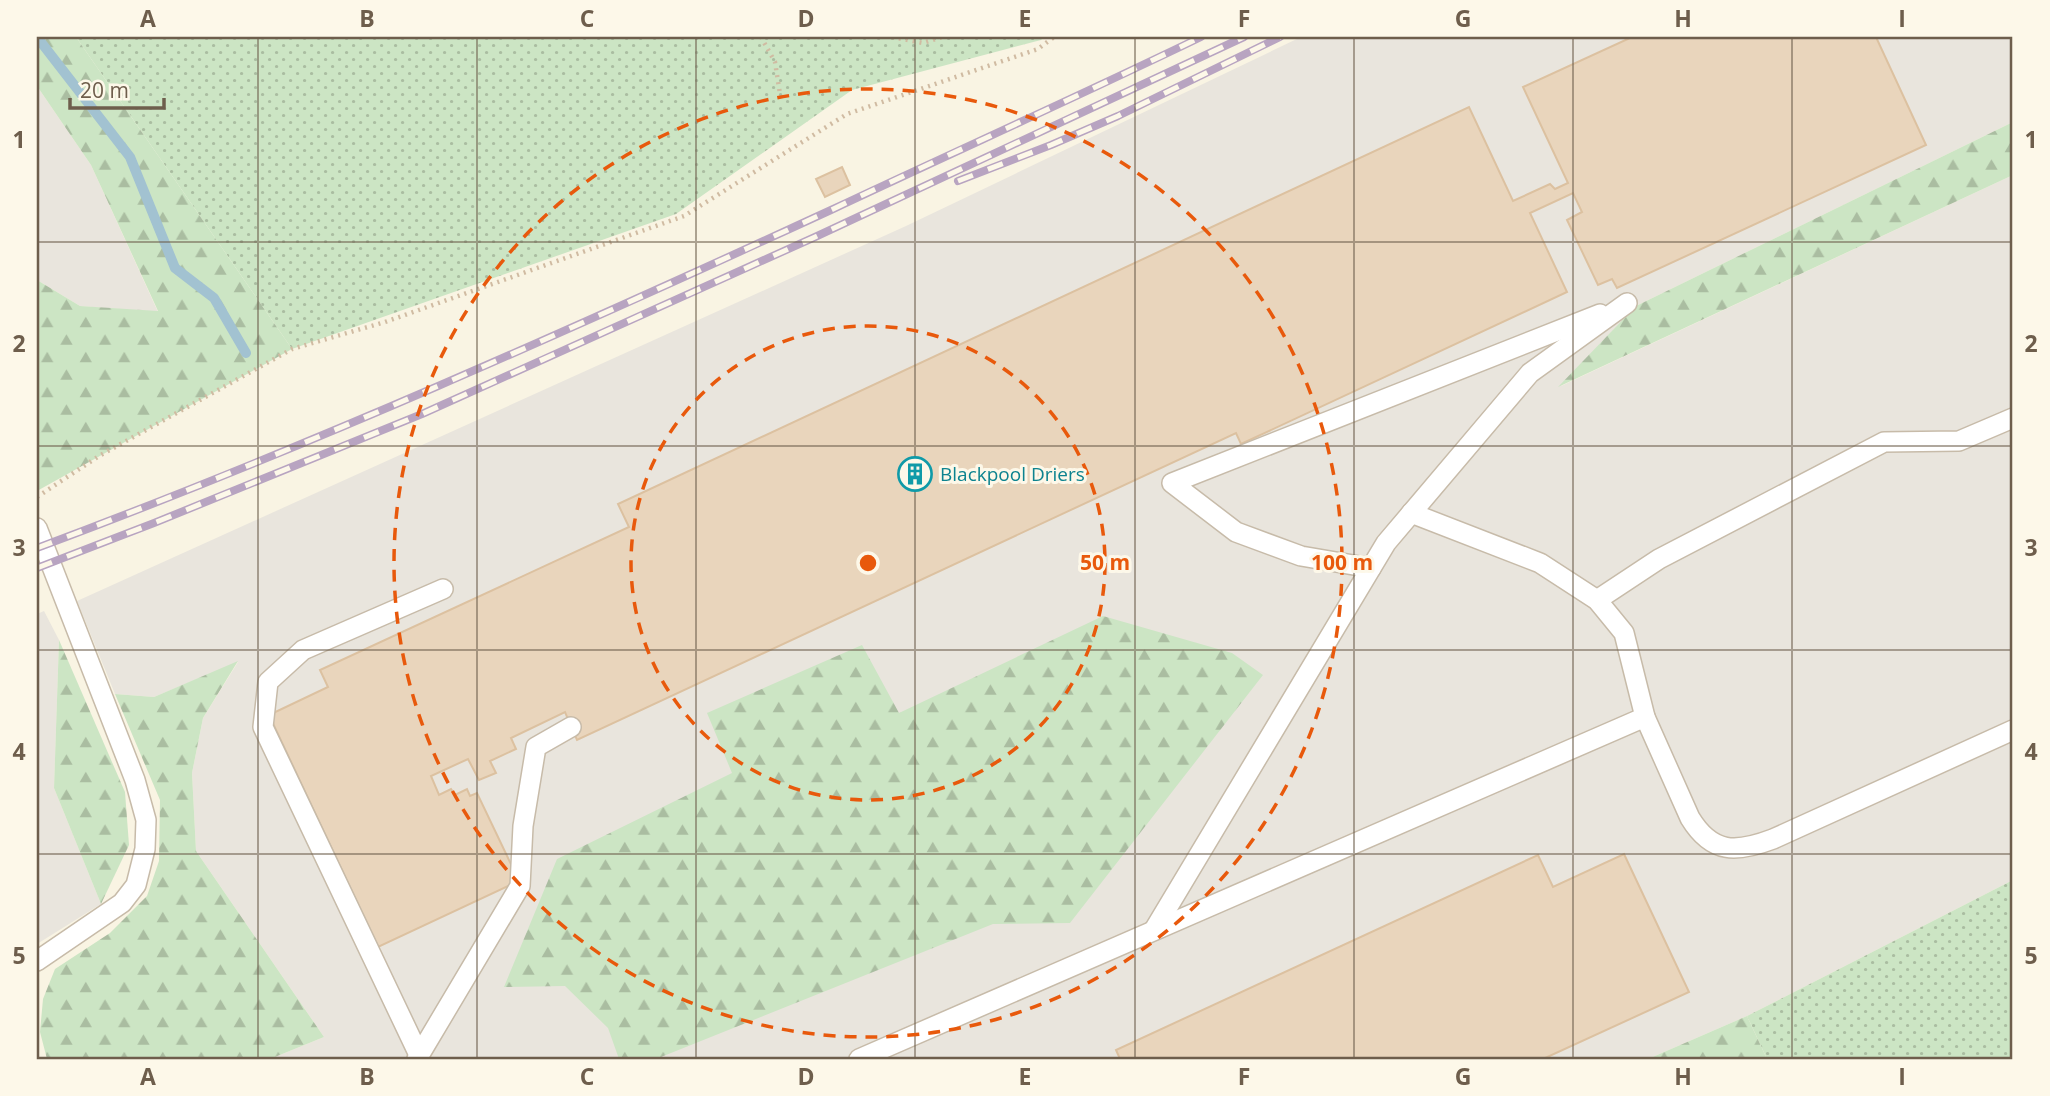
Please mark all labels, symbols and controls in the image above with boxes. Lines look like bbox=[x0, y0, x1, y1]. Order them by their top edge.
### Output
text: A bbox=[140, 2, 156, 34]
text: B bbox=[359, 2, 375, 34]
text: C bbox=[580, 2, 594, 34]
text: D bbox=[797, 2, 815, 34]
text: E bbox=[1019, 2, 1031, 34]
text: F bbox=[1238, 2, 1250, 34]
text: G bbox=[1455, 2, 1471, 34]
text: H bbox=[1674, 2, 1692, 34]
text: I bbox=[1898, 2, 1906, 34]
scale bar bbox=[70, 66, 164, 110]
text: 20 m bbox=[80, 76, 129, 104]
text: 1 bbox=[12, 123, 26, 155]
text: 1 bbox=[2024, 123, 2038, 155]
text: 2 bbox=[12, 327, 26, 359]
text: 2 bbox=[2024, 327, 2038, 359]
building icon: Blackpool Driers bbox=[896, 455, 934, 493]
place label: Blackpool Driers bbox=[940, 461, 1085, 487]
text: 3 bbox=[12, 531, 26, 563]
text: 3 bbox=[2024, 531, 2038, 563]
text: 50 m bbox=[1080, 548, 1130, 576]
text: 100 m bbox=[1311, 548, 1373, 576]
centre of rings bbox=[856, 551, 880, 575]
text: 4 bbox=[12, 735, 26, 767]
text: 4 bbox=[2024, 735, 2038, 767]
text: 5 bbox=[12, 939, 26, 971]
text: 5 bbox=[2024, 939, 2038, 971]
text: A bbox=[140, 1060, 156, 1092]
text: B bbox=[359, 1060, 375, 1092]
text: C bbox=[580, 1060, 594, 1092]
text: D bbox=[797, 1060, 815, 1092]
text: E bbox=[1019, 1060, 1031, 1092]
text: F bbox=[1238, 1060, 1250, 1092]
text: G bbox=[1455, 1060, 1471, 1092]
text: H bbox=[1674, 1060, 1692, 1092]
text: I bbox=[1898, 1060, 1906, 1092]

